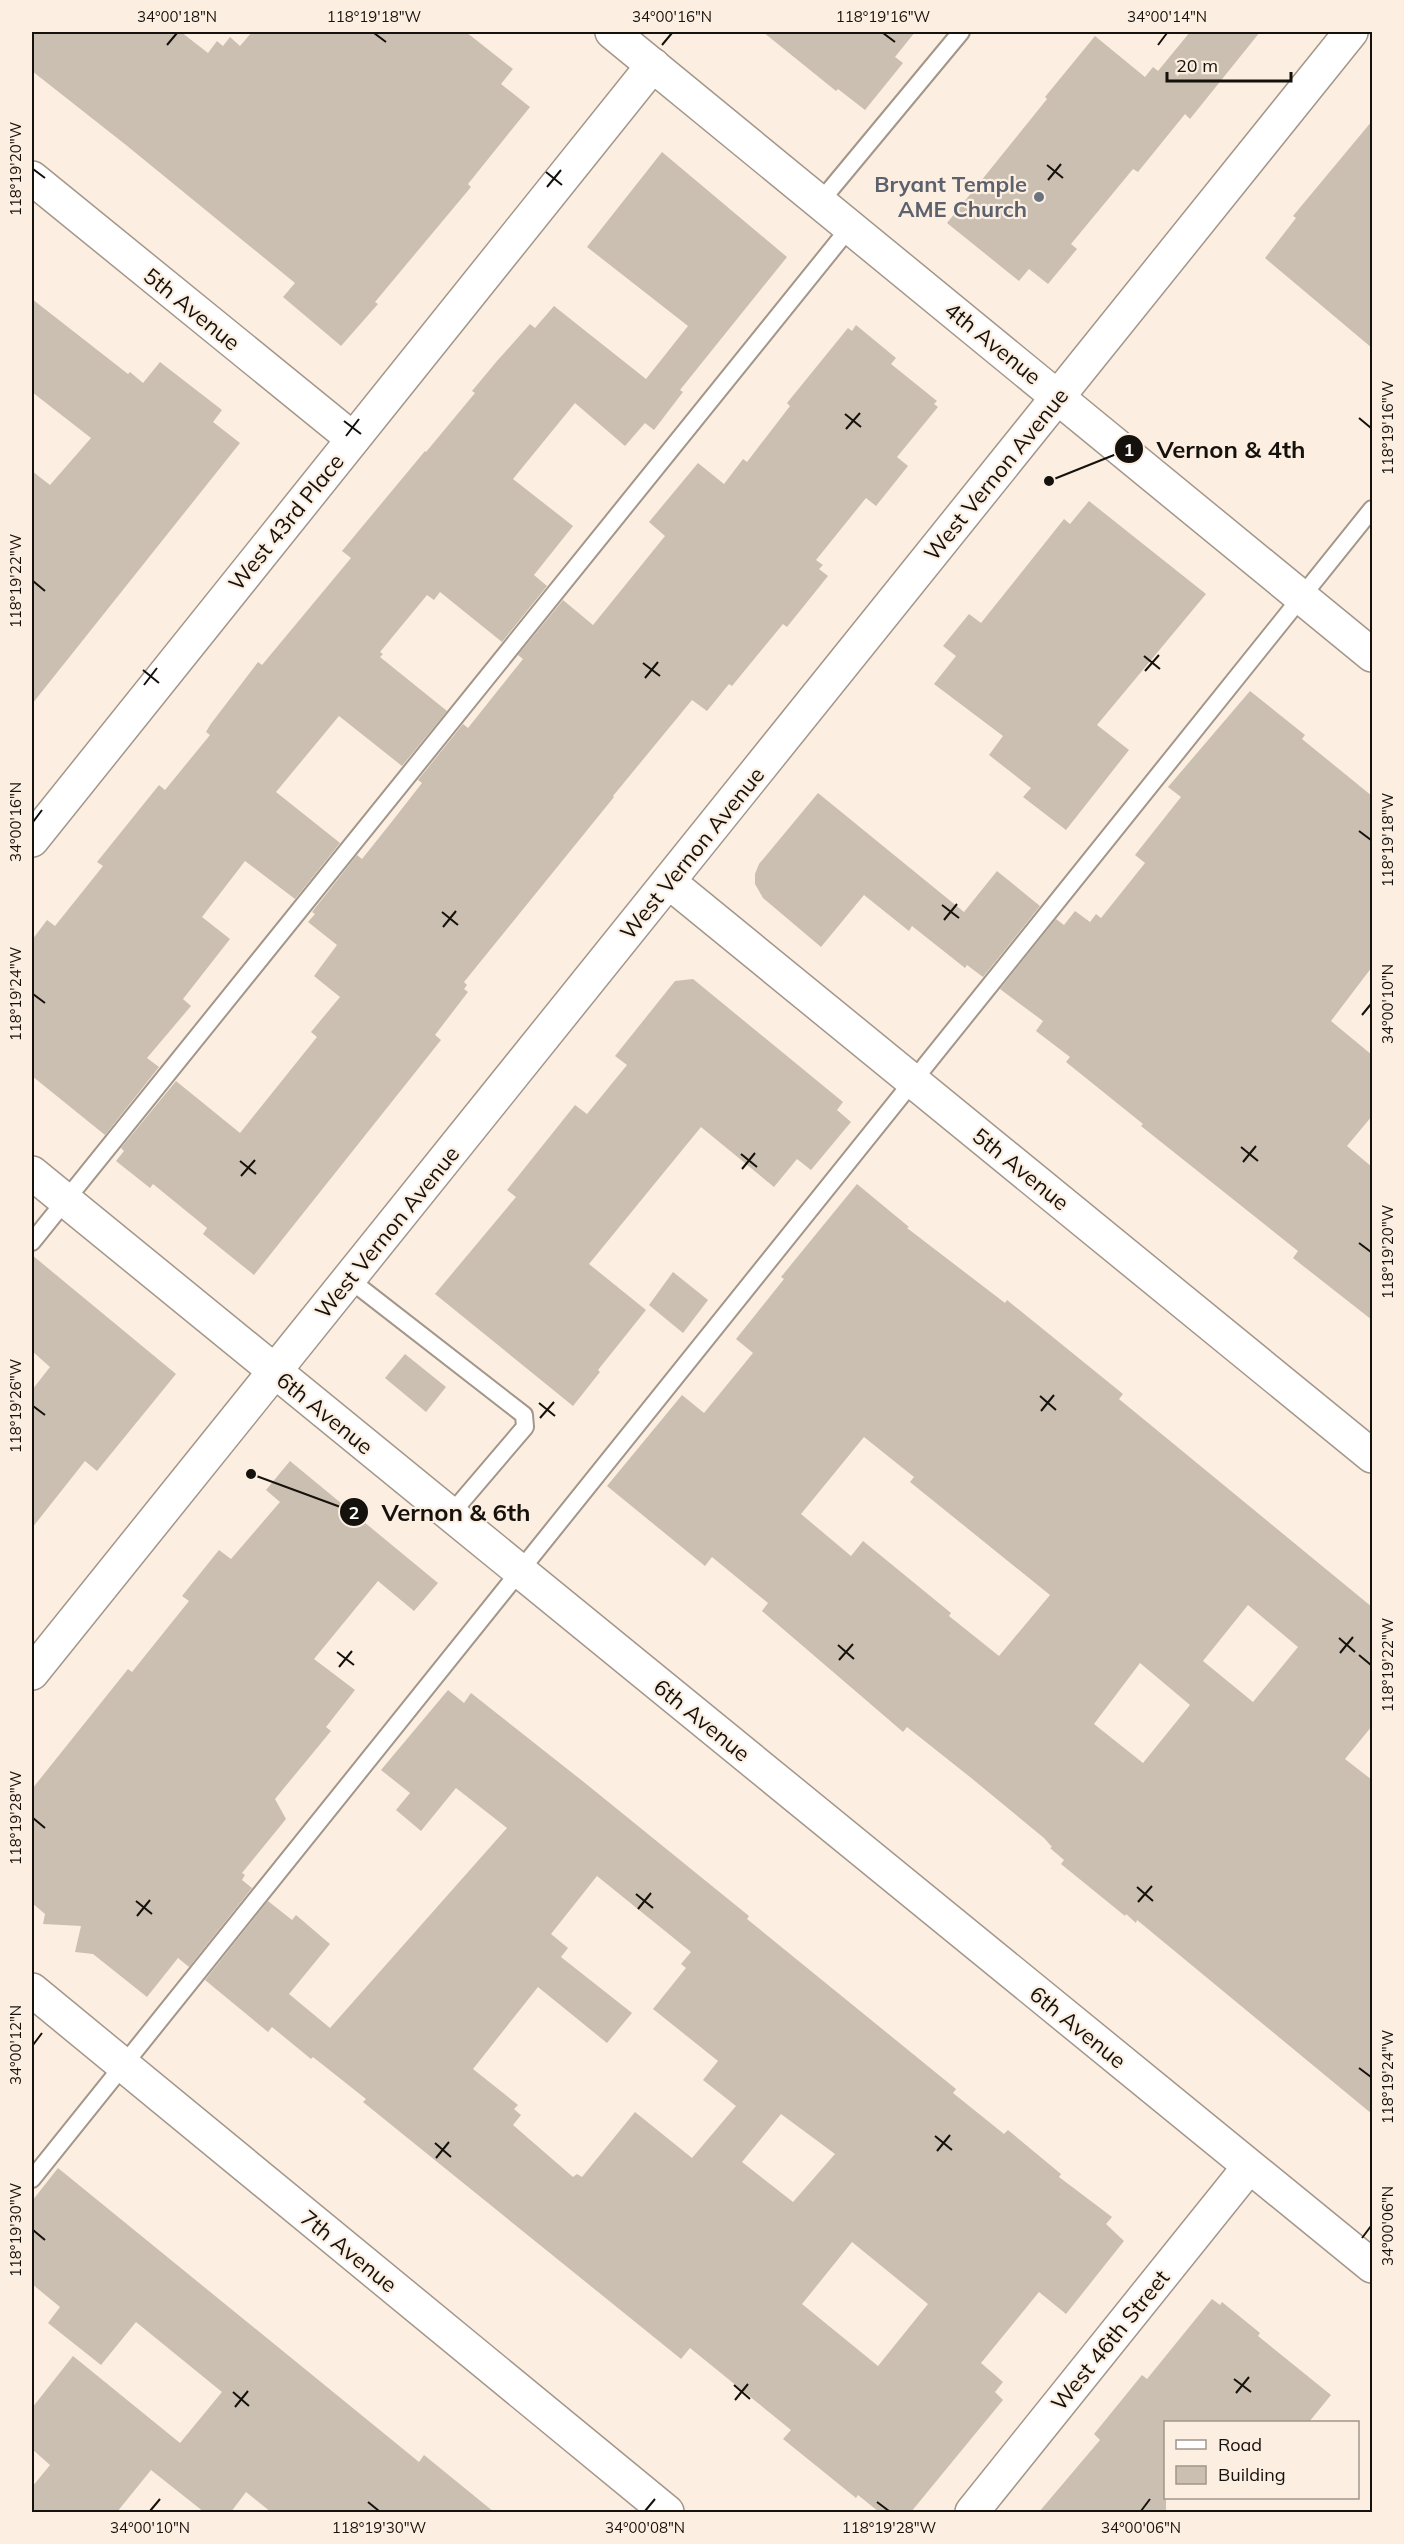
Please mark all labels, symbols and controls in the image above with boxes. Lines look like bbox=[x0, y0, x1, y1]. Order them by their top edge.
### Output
text: 34°00'18"N bbox=[137, 7, 217, 26]
text: 118°19'18"W bbox=[327, 7, 422, 26]
text: 34°00'16"N bbox=[632, 7, 712, 26]
text: 118°19'16"W bbox=[836, 7, 931, 26]
text: 34°00'14"N bbox=[1127, 7, 1207, 26]
scale bar bbox=[1167, 45, 1292, 83]
text: 20 m bbox=[1176, 54, 1218, 77]
text: 118°19'20"W bbox=[6, 121, 25, 216]
place label: Bryant Temple AME Church bbox=[874, 170, 1027, 223]
marker: Bryant Temple AME Church bbox=[1032, 190, 1046, 204]
street label: 5th Avenue bbox=[138, 262, 246, 356]
street label: 4th Avenue bbox=[939, 296, 1047, 390]
text: 118°19'16"W bbox=[1378, 380, 1397, 475]
street label: West Vernon Avenue bbox=[918, 382, 1074, 566]
callout: Vernon & 4th bbox=[1114, 428, 1317, 470]
text: Vernon & 4th bbox=[1155, 434, 1306, 464]
text: 1 bbox=[1124, 438, 1134, 461]
street label: West 43rd Place bbox=[222, 448, 350, 596]
text: 118°19'22"W bbox=[6, 533, 25, 628]
street label: West Vernon Avenue bbox=[614, 761, 770, 945]
text: 34°00'16"N bbox=[6, 782, 25, 862]
text: 118°19'18"W bbox=[1378, 792, 1397, 887]
text: 118°19'24"W bbox=[6, 946, 25, 1041]
text: 34°00'10"N bbox=[1378, 964, 1397, 1044]
street label: 5th Avenue bbox=[967, 1122, 1075, 1216]
street label: West Vernon Avenue bbox=[309, 1140, 465, 1324]
text: 118°19'20"W bbox=[1378, 1204, 1397, 1299]
text: 118°19'26"W bbox=[6, 1358, 25, 1453]
street label: 6th Avenue bbox=[271, 1366, 379, 1460]
callout: Vernon & 6th bbox=[339, 1491, 542, 1533]
text: Vernon & 6th bbox=[380, 1497, 531, 1527]
text: 2 bbox=[349, 1501, 359, 1524]
text: 118°19'22"W bbox=[1378, 1617, 1397, 1712]
street label: 6th Avenue bbox=[648, 1673, 756, 1767]
text: 118°19'28"W bbox=[6, 1770, 25, 1865]
street label: 6th Avenue bbox=[1024, 1980, 1132, 2074]
text: 34°00'12"N bbox=[6, 2005, 25, 2085]
text: 118°19'24"W bbox=[1378, 2029, 1397, 2124]
text: 118°19'30"W bbox=[6, 2182, 25, 2277]
text: 34°00'06"N bbox=[1378, 2186, 1397, 2266]
street label: 7th Avenue bbox=[295, 2204, 403, 2298]
street label: West 46th Street bbox=[1045, 2264, 1175, 2416]
legend bbox=[1164, 2421, 1359, 2499]
text: Road bbox=[1218, 2433, 1262, 2456]
text: Building bbox=[1218, 2463, 1286, 2486]
text: 34°00'10"N bbox=[110, 2518, 190, 2537]
text: 118°19'30"W bbox=[332, 2518, 427, 2537]
text: 34°00'08"N bbox=[605, 2518, 685, 2537]
text: 118°19'28"W bbox=[842, 2518, 937, 2537]
text: 34°00'06"N bbox=[1101, 2518, 1181, 2537]

